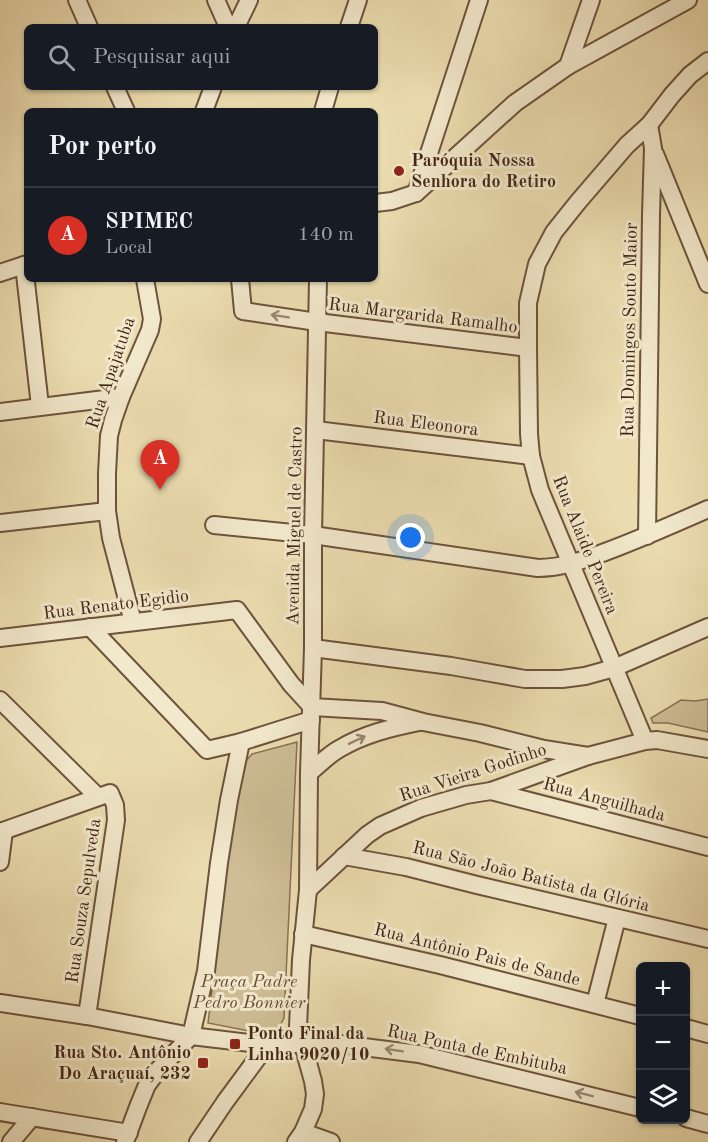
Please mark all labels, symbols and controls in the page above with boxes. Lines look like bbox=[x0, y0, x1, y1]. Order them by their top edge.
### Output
search box bbox=[24, 24, 378, 90]
icon: search bbox=[45, 41, 78, 74]
text: Pesquisar aqui bbox=[93, 46, 230, 68]
text: Por perto bbox=[48, 134, 157, 160]
place label: Paróquia Nossa Senhora do Retiro bbox=[411, 152, 556, 191]
marker: Paróquia Nossa Senhora do Retiro bbox=[392, 164, 406, 178]
text: SPIMEC bbox=[105, 211, 193, 233]
street label: Rua Domingos Souto Maior bbox=[619, 222, 641, 438]
text: A bbox=[60, 225, 75, 245]
text: 140 m bbox=[298, 225, 354, 245]
text: Local bbox=[105, 238, 152, 258]
street label: Rua Margarida Ramalho bbox=[327, 295, 519, 337]
one-way arrow bbox=[271, 311, 290, 322]
street label: Rua Apajatuba bbox=[83, 315, 139, 431]
street label: Rua Eleonora bbox=[372, 409, 480, 439]
street label: Avenida Miguel de Castro bbox=[284, 426, 306, 626]
pin: A bbox=[140, 440, 180, 490]
street label: Rua Alaide Pereira bbox=[549, 473, 621, 617]
your location bbox=[396, 523, 425, 552]
street label: Rua Renato Egidio bbox=[42, 587, 190, 623]
one-way arrow bbox=[347, 733, 365, 745]
street label: Rua Vieira Godinho bbox=[397, 741, 549, 805]
street label: Rua Anguilhada bbox=[541, 775, 667, 825]
street label: Rua Souza Sepulveda bbox=[64, 817, 105, 985]
street label: Rua São João Batista da Glória bbox=[411, 839, 652, 915]
street label: Rua Antônio Pais de Sande bbox=[372, 921, 582, 989]
map controls bbox=[636, 962, 690, 1124]
button: + bbox=[636, 962, 690, 1016]
park label: Praça Padre Pedro Bonnier bbox=[192, 973, 306, 1012]
button: − bbox=[636, 1016, 690, 1070]
street label: Rua Ponta de Embituba bbox=[385, 1022, 569, 1078]
place label: Ponto Final da Linha 9020/10 bbox=[247, 1025, 369, 1064]
marker: Ponto Final da Linha 9020/10 bbox=[228, 1037, 242, 1051]
place label: Rua Sto. Antônio Do Araçuaí, 232 bbox=[53, 1044, 191, 1083]
one-way arrow bbox=[384, 1045, 404, 1056]
marker: Rua Sto. Antônio Do Araçuaí, 232 bbox=[196, 1056, 210, 1070]
button: layers bbox=[636, 1070, 690, 1124]
one-way arrow bbox=[574, 1088, 594, 1099]

